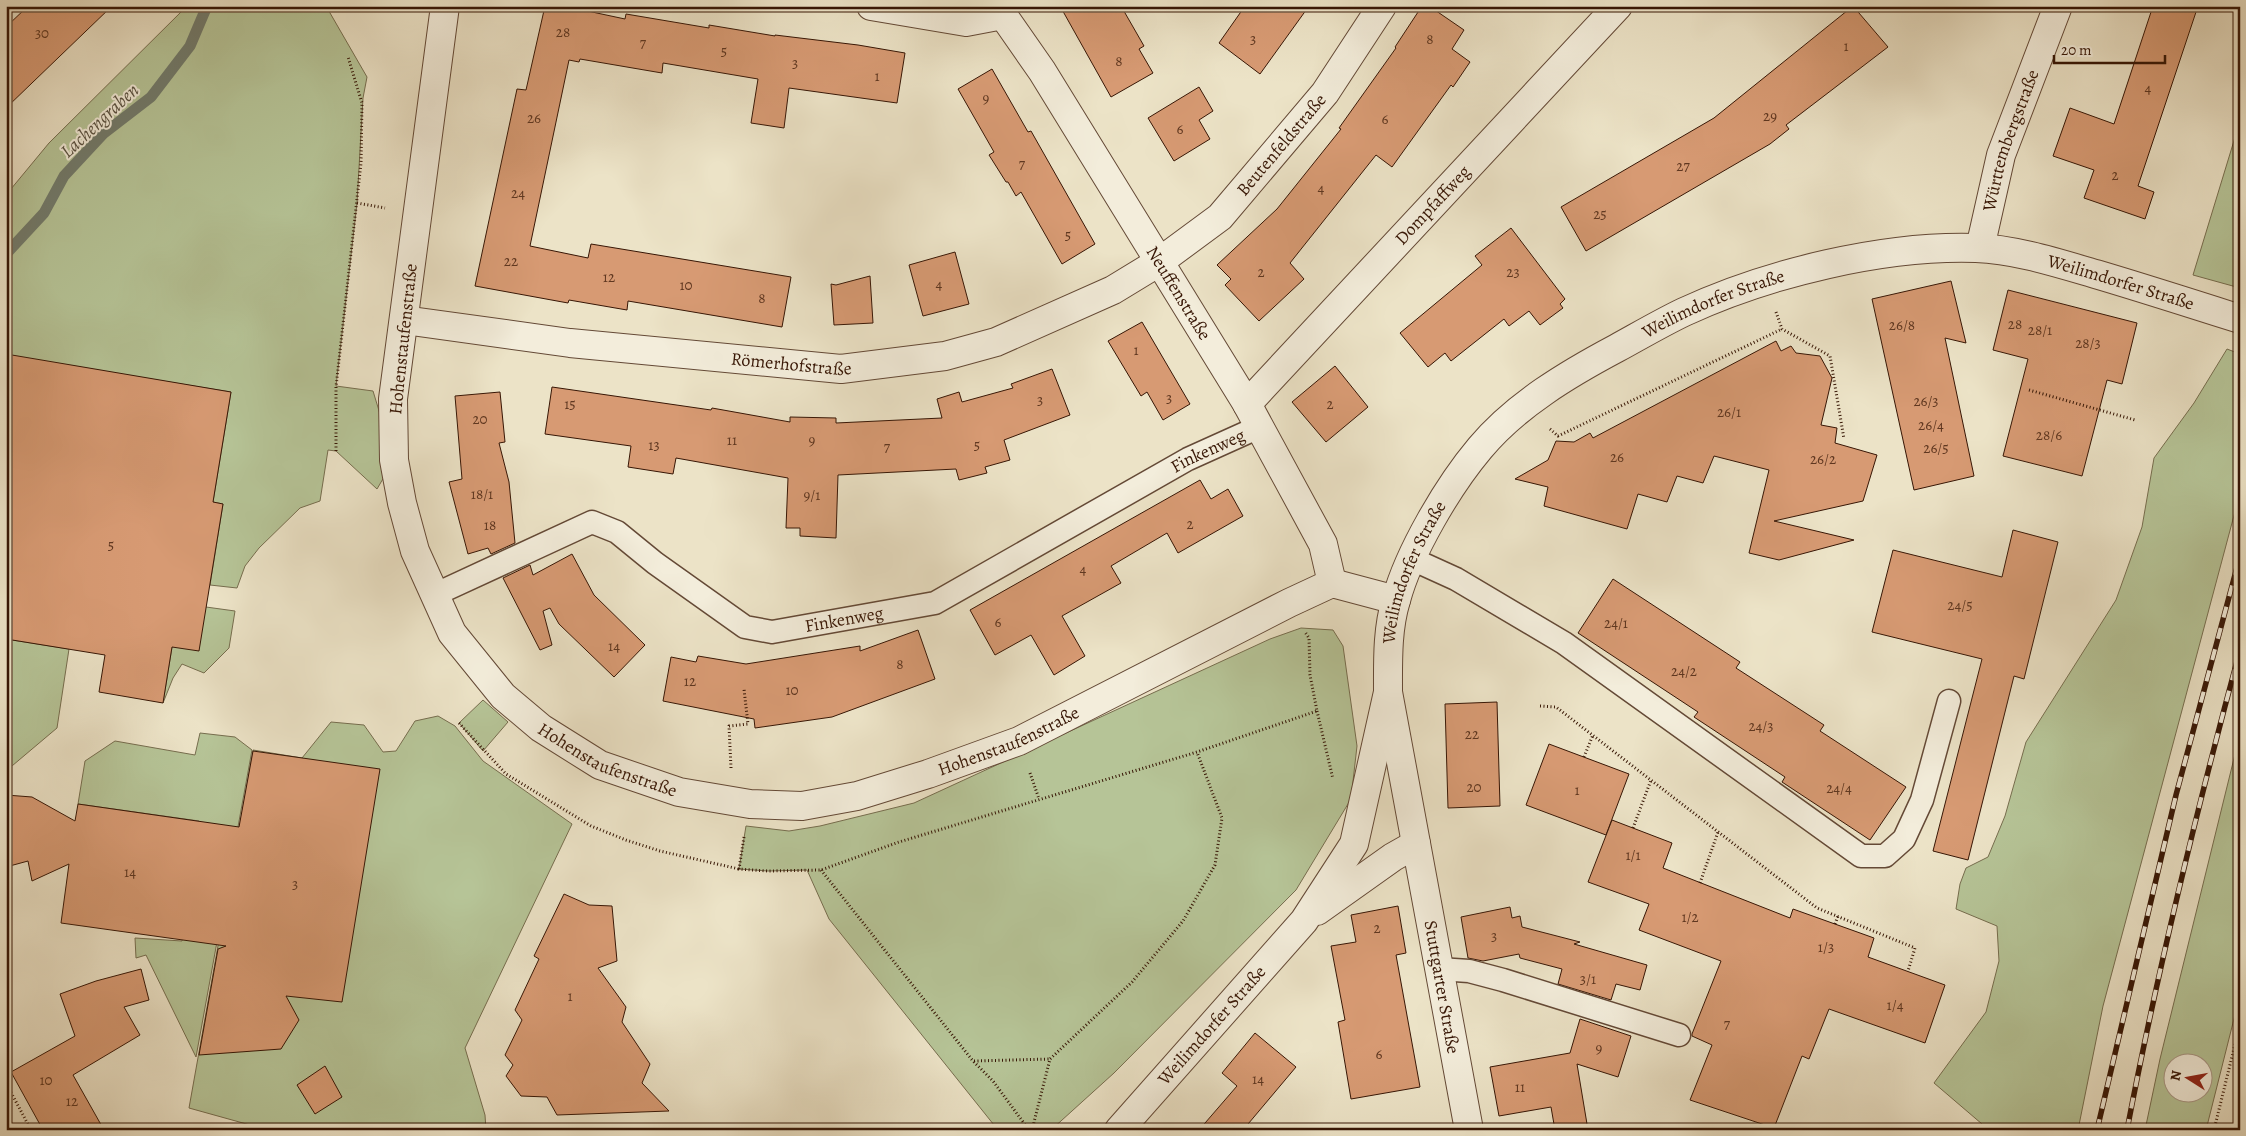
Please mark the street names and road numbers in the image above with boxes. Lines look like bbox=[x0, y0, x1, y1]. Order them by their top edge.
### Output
street label: Württembergstraße bbox=[1976, 66, 2045, 214]
street label: Beutenfeldstraße bbox=[1231, 88, 1331, 201]
street label: Dompfaffweg bbox=[1389, 160, 1476, 250]
street label: Neuffenstraße bbox=[1141, 241, 1217, 345]
street label: Weilimdorfer Straße bbox=[2044, 248, 2197, 316]
street label: Hohenstaufenstraße bbox=[383, 262, 423, 416]
street label: Weilimdorfer Straße bbox=[1637, 264, 1787, 344]
street label: Römerhofstraße bbox=[730, 347, 853, 381]
street label: Finkenweg bbox=[1166, 423, 1249, 478]
street label: Weilimdorfer Straße bbox=[1377, 496, 1452, 646]
street label: Finkenweg bbox=[803, 600, 885, 638]
street label: Hohenstaufenstraße bbox=[934, 700, 1083, 781]
street label: Hohenstaufenstraße bbox=[533, 717, 680, 802]
street label: Stuttgarter Straße bbox=[1418, 918, 1466, 1056]
street label: Weilimdorfer Straße bbox=[1152, 960, 1271, 1091]

